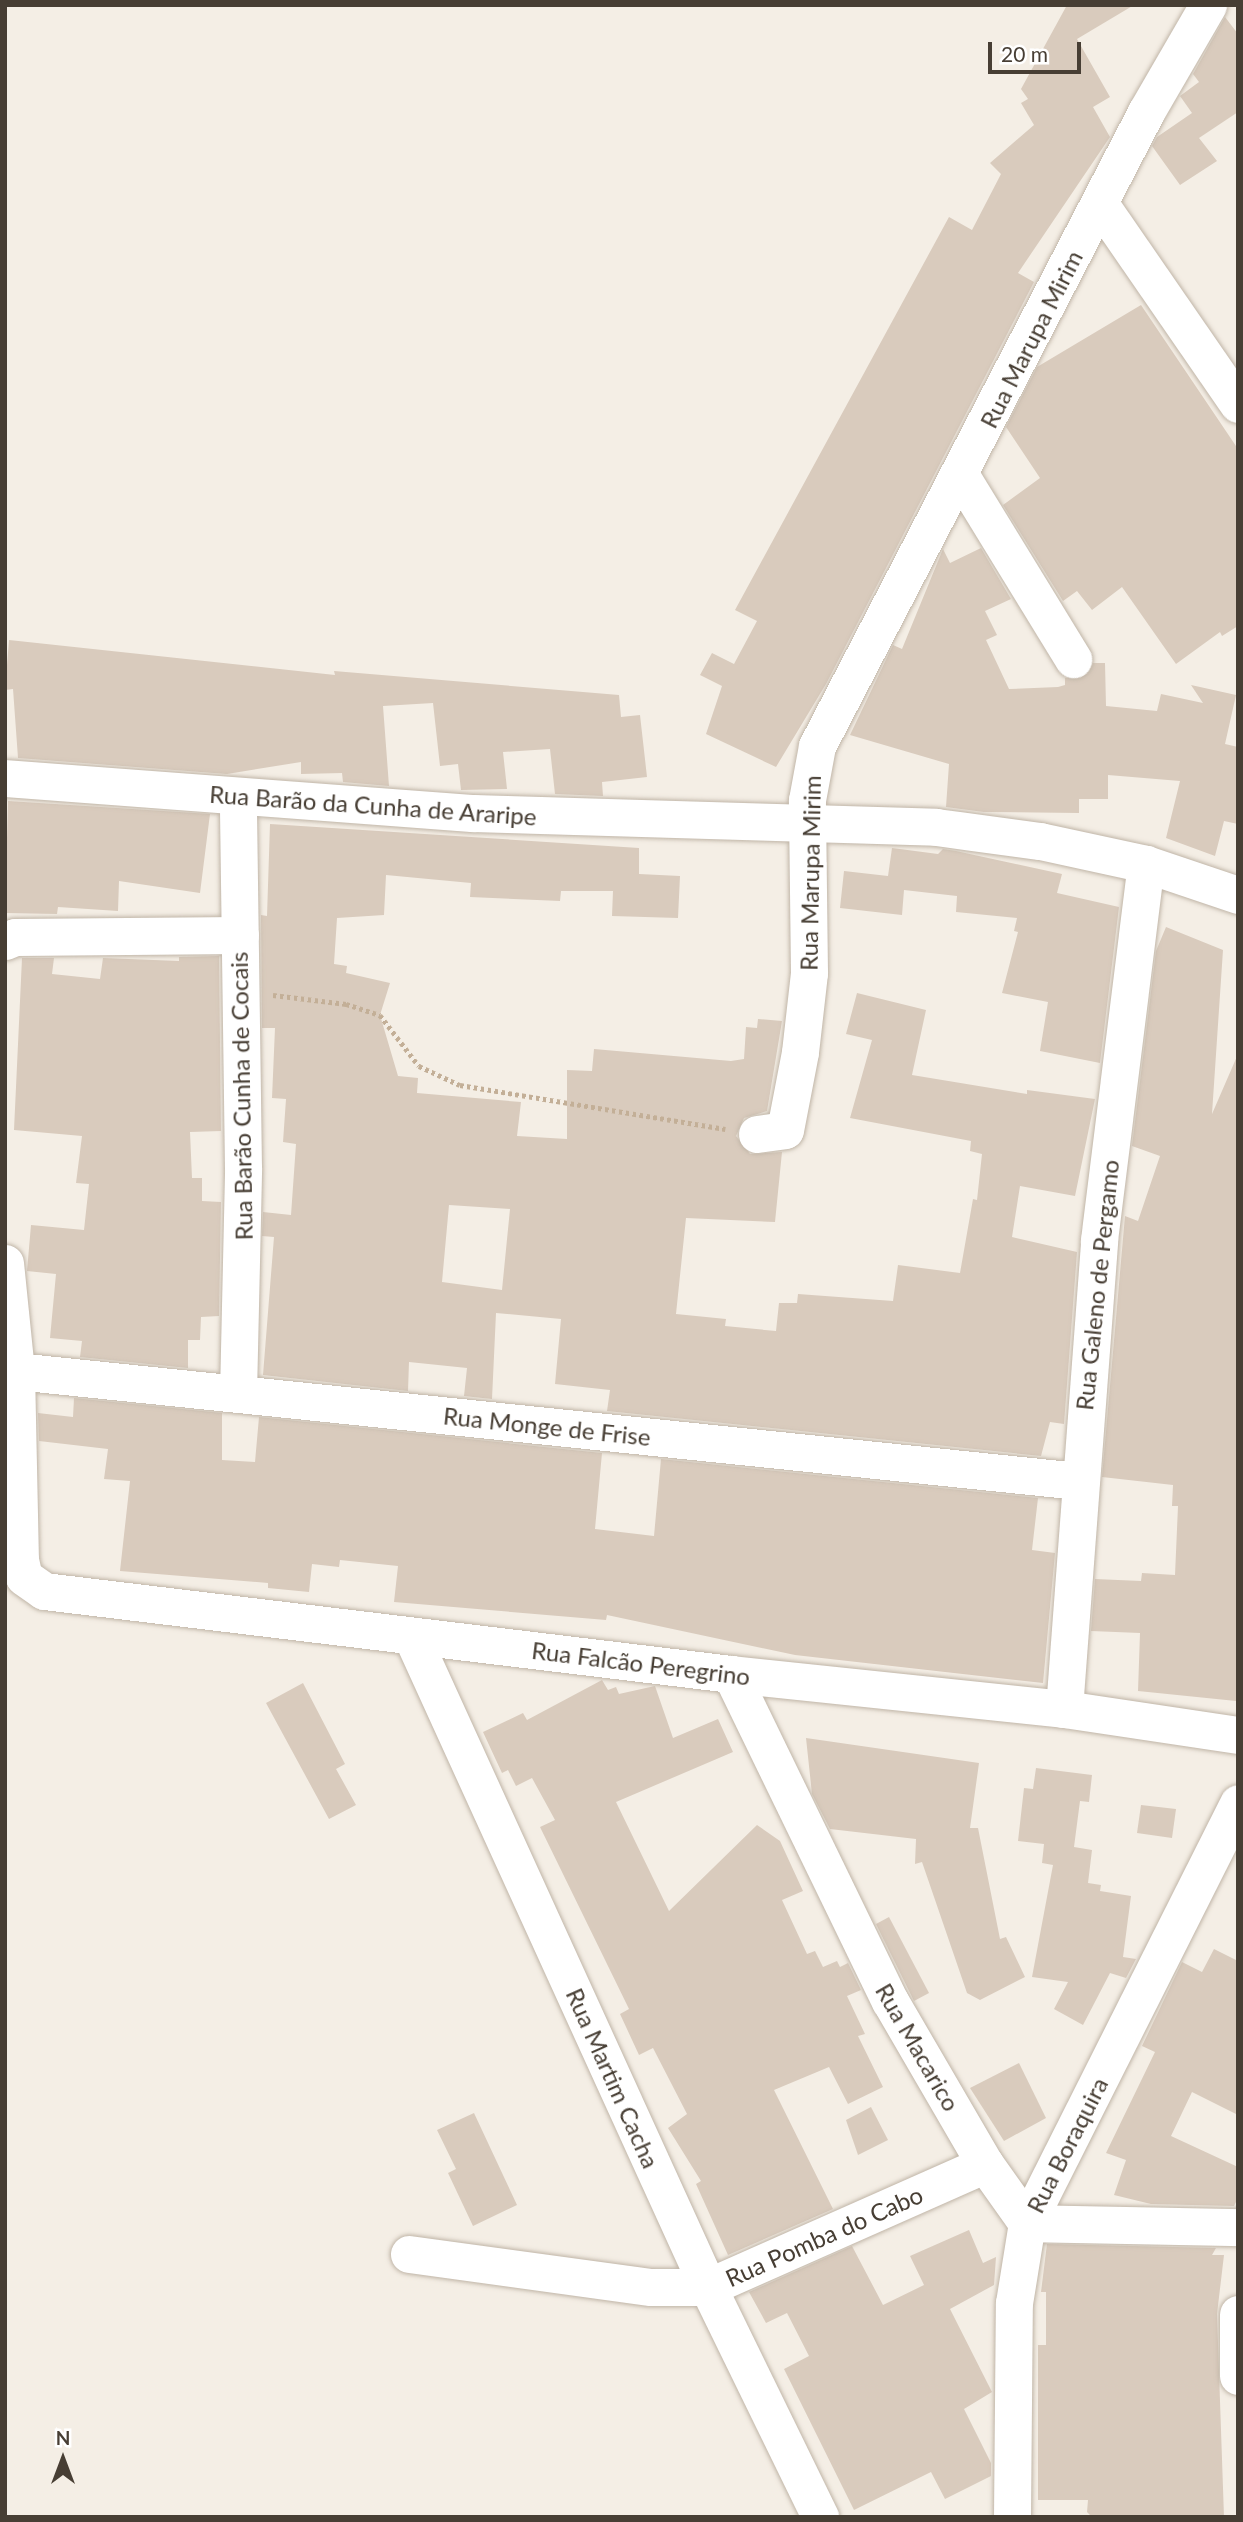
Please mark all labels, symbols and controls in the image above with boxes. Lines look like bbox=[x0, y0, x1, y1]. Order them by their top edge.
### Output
scale bar bbox=[991, 28, 1084, 72]
text: 20 m bbox=[1001, 41, 1048, 66]
street label: Rua Marupa Mirim bbox=[974, 245, 1088, 433]
street label: Rua Marupa Mirim bbox=[794, 775, 826, 971]
street label: Rua Barão da Cunha de Araripe bbox=[208, 779, 538, 831]
street label: Rua Barão Cunha de Cocais bbox=[224, 951, 258, 1241]
street label: Rua Galeno de Pergamo bbox=[1070, 1158, 1124, 1412]
street label: Rua Monge de Frise bbox=[442, 1401, 652, 1451]
street label: Rua Falcão Peregrino bbox=[530, 1635, 752, 1691]
street label: Rua Macarico bbox=[870, 1978, 966, 2116]
street label: Rua Martim Cacha bbox=[560, 1984, 666, 2172]
street label: Rua Boraquira bbox=[1020, 2072, 1114, 2218]
street label: Rua Pomba do Cabo bbox=[721, 2180, 927, 2292]
north arrow bbox=[28, 2424, 98, 2494]
text: N bbox=[56, 2426, 70, 2449]

